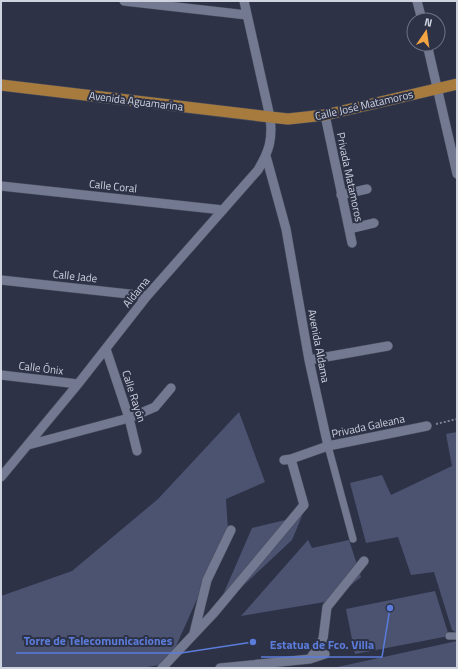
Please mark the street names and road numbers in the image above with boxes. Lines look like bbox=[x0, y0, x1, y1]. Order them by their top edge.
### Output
street label: Calle José Matamoros bbox=[313, 86, 415, 124]
street label: Avenida Aguamarina bbox=[88, 87, 185, 115]
street label: Privada Matamoros bbox=[333, 131, 367, 223]
street label: Calle Coral bbox=[88, 176, 138, 196]
street label: Calle Jade bbox=[52, 266, 98, 286]
street label: Aldama bbox=[119, 273, 154, 311]
street label: Avenida Aldama bbox=[304, 308, 334, 384]
street label: Calle Ónix bbox=[18, 357, 64, 379]
street label: Calle Rayón bbox=[118, 368, 150, 424]
street label: Privada Galeana bbox=[330, 410, 407, 442]

